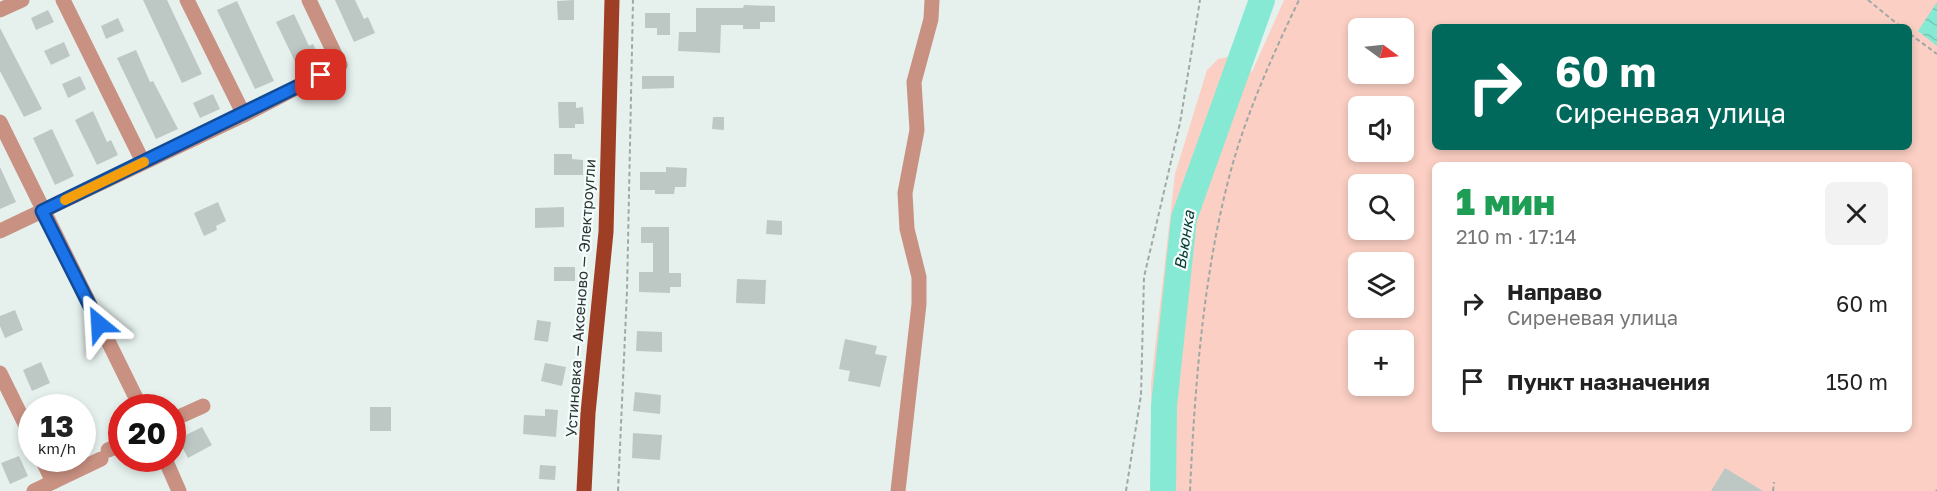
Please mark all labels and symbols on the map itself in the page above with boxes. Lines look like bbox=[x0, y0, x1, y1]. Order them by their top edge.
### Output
north arrow bbox=[1348, 18, 1414, 84]
pin bbox=[295, 49, 346, 100]
street label: Устиновка — Аксеново — Электроугли bbox=[561, 158, 599, 438]
water label: Вьюнка bbox=[1169, 208, 1199, 271]
position arrow bbox=[67, 292, 131, 356]
speed limit sign: 20 bbox=[108, 394, 186, 472]

